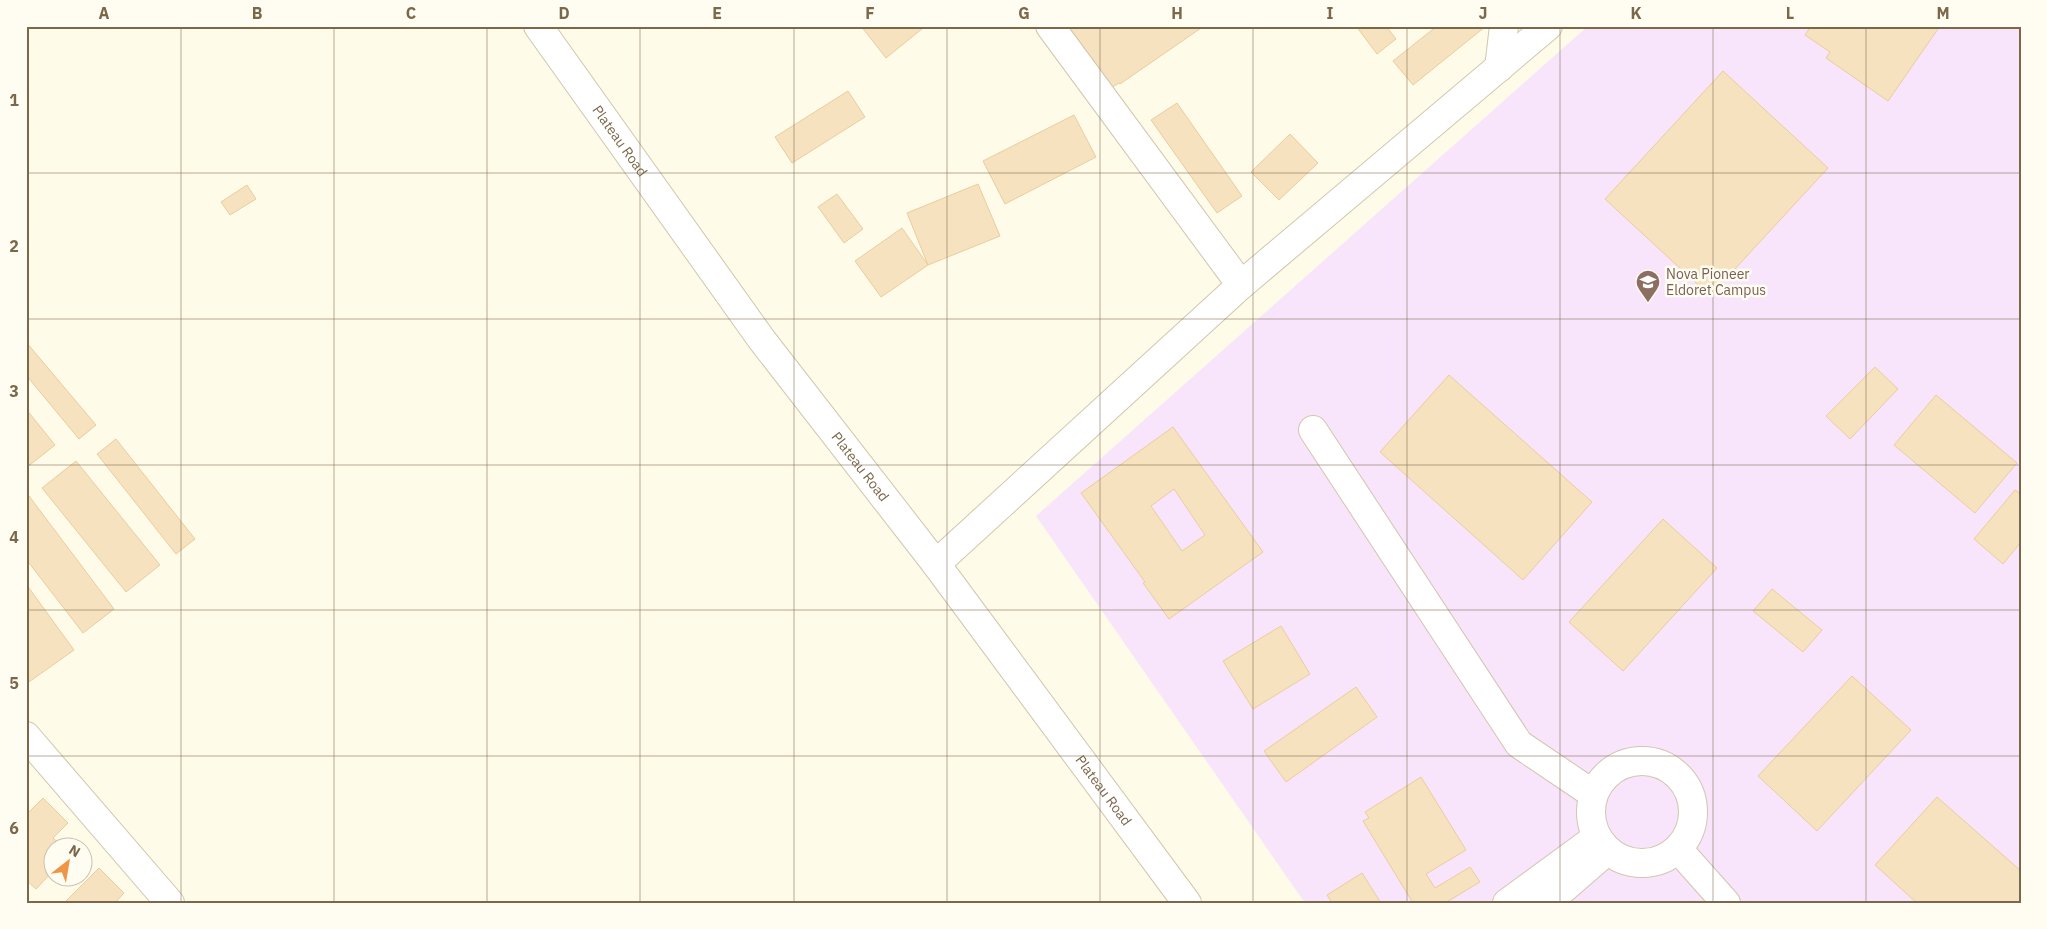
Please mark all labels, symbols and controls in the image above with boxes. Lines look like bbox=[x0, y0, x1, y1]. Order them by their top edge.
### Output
text: A bbox=[99, 3, 110, 23]
text: B bbox=[252, 3, 263, 23]
text: C bbox=[406, 3, 416, 23]
text: D bbox=[558, 3, 570, 23]
text: E bbox=[712, 3, 722, 23]
text: F bbox=[865, 3, 875, 23]
text: G bbox=[1018, 3, 1030, 23]
text: H bbox=[1171, 3, 1183, 23]
text: I bbox=[1327, 3, 1334, 23]
text: J bbox=[1479, 3, 1487, 23]
text: K bbox=[1630, 3, 1642, 23]
text: L bbox=[1786, 3, 1794, 23]
text: M bbox=[1936, 3, 1950, 23]
text: 1 bbox=[9, 90, 19, 110]
street label: Plateau Road bbox=[588, 102, 651, 180]
text: 2 bbox=[9, 236, 19, 256]
place label: Nova Pioneer Eldoret Campus bbox=[1666, 265, 1766, 299]
school or university icon: Nova Pioneer Eldoret Campus bbox=[1635, 269, 1661, 303]
text: 3 bbox=[9, 381, 19, 401]
street label: Plateau Road bbox=[828, 428, 893, 505]
text: 4 bbox=[9, 527, 19, 547]
text: 5 bbox=[9, 673, 19, 693]
street label: Plateau Road bbox=[1072, 752, 1136, 829]
text: 6 bbox=[9, 818, 19, 838]
north arrow bbox=[42, 836, 92, 886]
text: N bbox=[66, 841, 84, 861]

